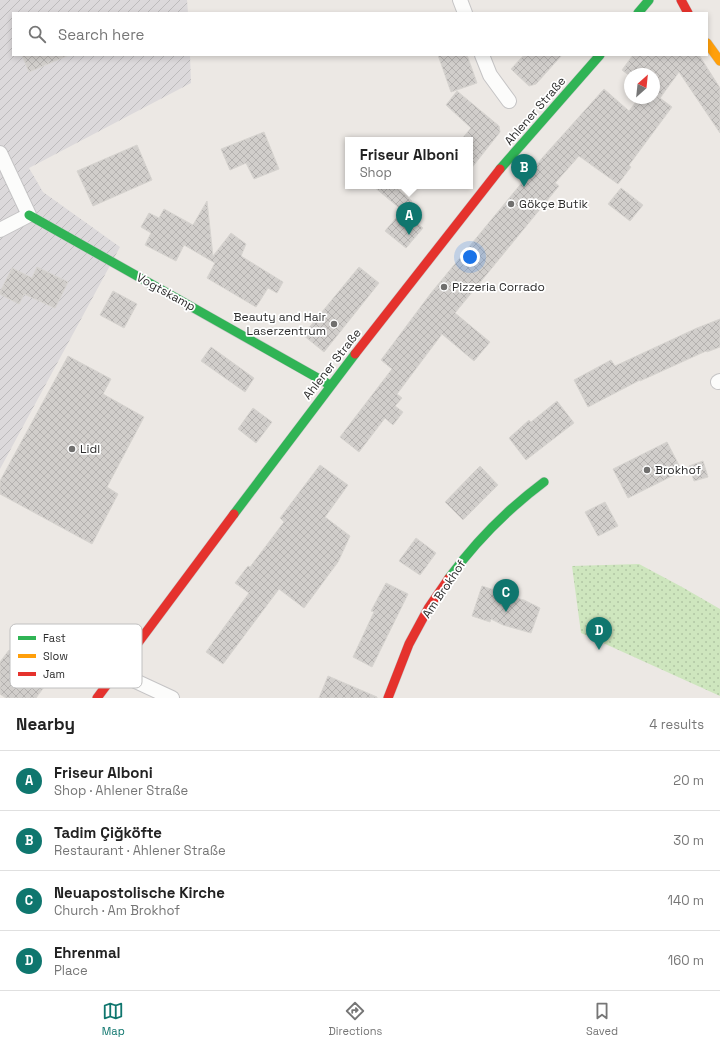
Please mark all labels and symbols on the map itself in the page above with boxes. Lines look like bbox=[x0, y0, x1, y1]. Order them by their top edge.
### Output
north arrow bbox=[624, 68, 660, 104]
street label: Ahlener Straße bbox=[501, 73, 569, 149]
pin: B bbox=[511, 154, 537, 187]
place label: Gökçe Butik bbox=[519, 196, 589, 212]
marker: Gökçe Butik bbox=[506, 199, 516, 209]
pin: A bbox=[396, 202, 422, 235]
your location bbox=[460, 247, 480, 267]
street label: Vogtskamp bbox=[134, 269, 199, 315]
place label: Pizzeria Corrado bbox=[452, 279, 545, 295]
marker: Pizzeria Corrado bbox=[439, 282, 449, 292]
place label: Beauty and Hair Laserzentrum bbox=[234, 309, 326, 339]
marker: Beauty and Hair Laserzentrum bbox=[329, 319, 339, 329]
street label: Ahlener Straße bbox=[299, 325, 365, 403]
place label: Lidl bbox=[80, 441, 100, 457]
marker: Lidl bbox=[67, 444, 77, 454]
place label: Brokhof bbox=[655, 462, 701, 478]
marker: Brokhof bbox=[642, 465, 652, 475]
street label: Am Brokhof bbox=[419, 557, 469, 621]
pin: C bbox=[493, 579, 519, 612]
pin: D bbox=[586, 617, 612, 650]
legend bbox=[10, 624, 142, 688]
text: Fast bbox=[43, 631, 66, 645]
text: Slow bbox=[43, 649, 68, 663]
text: Jam bbox=[43, 667, 65, 681]

